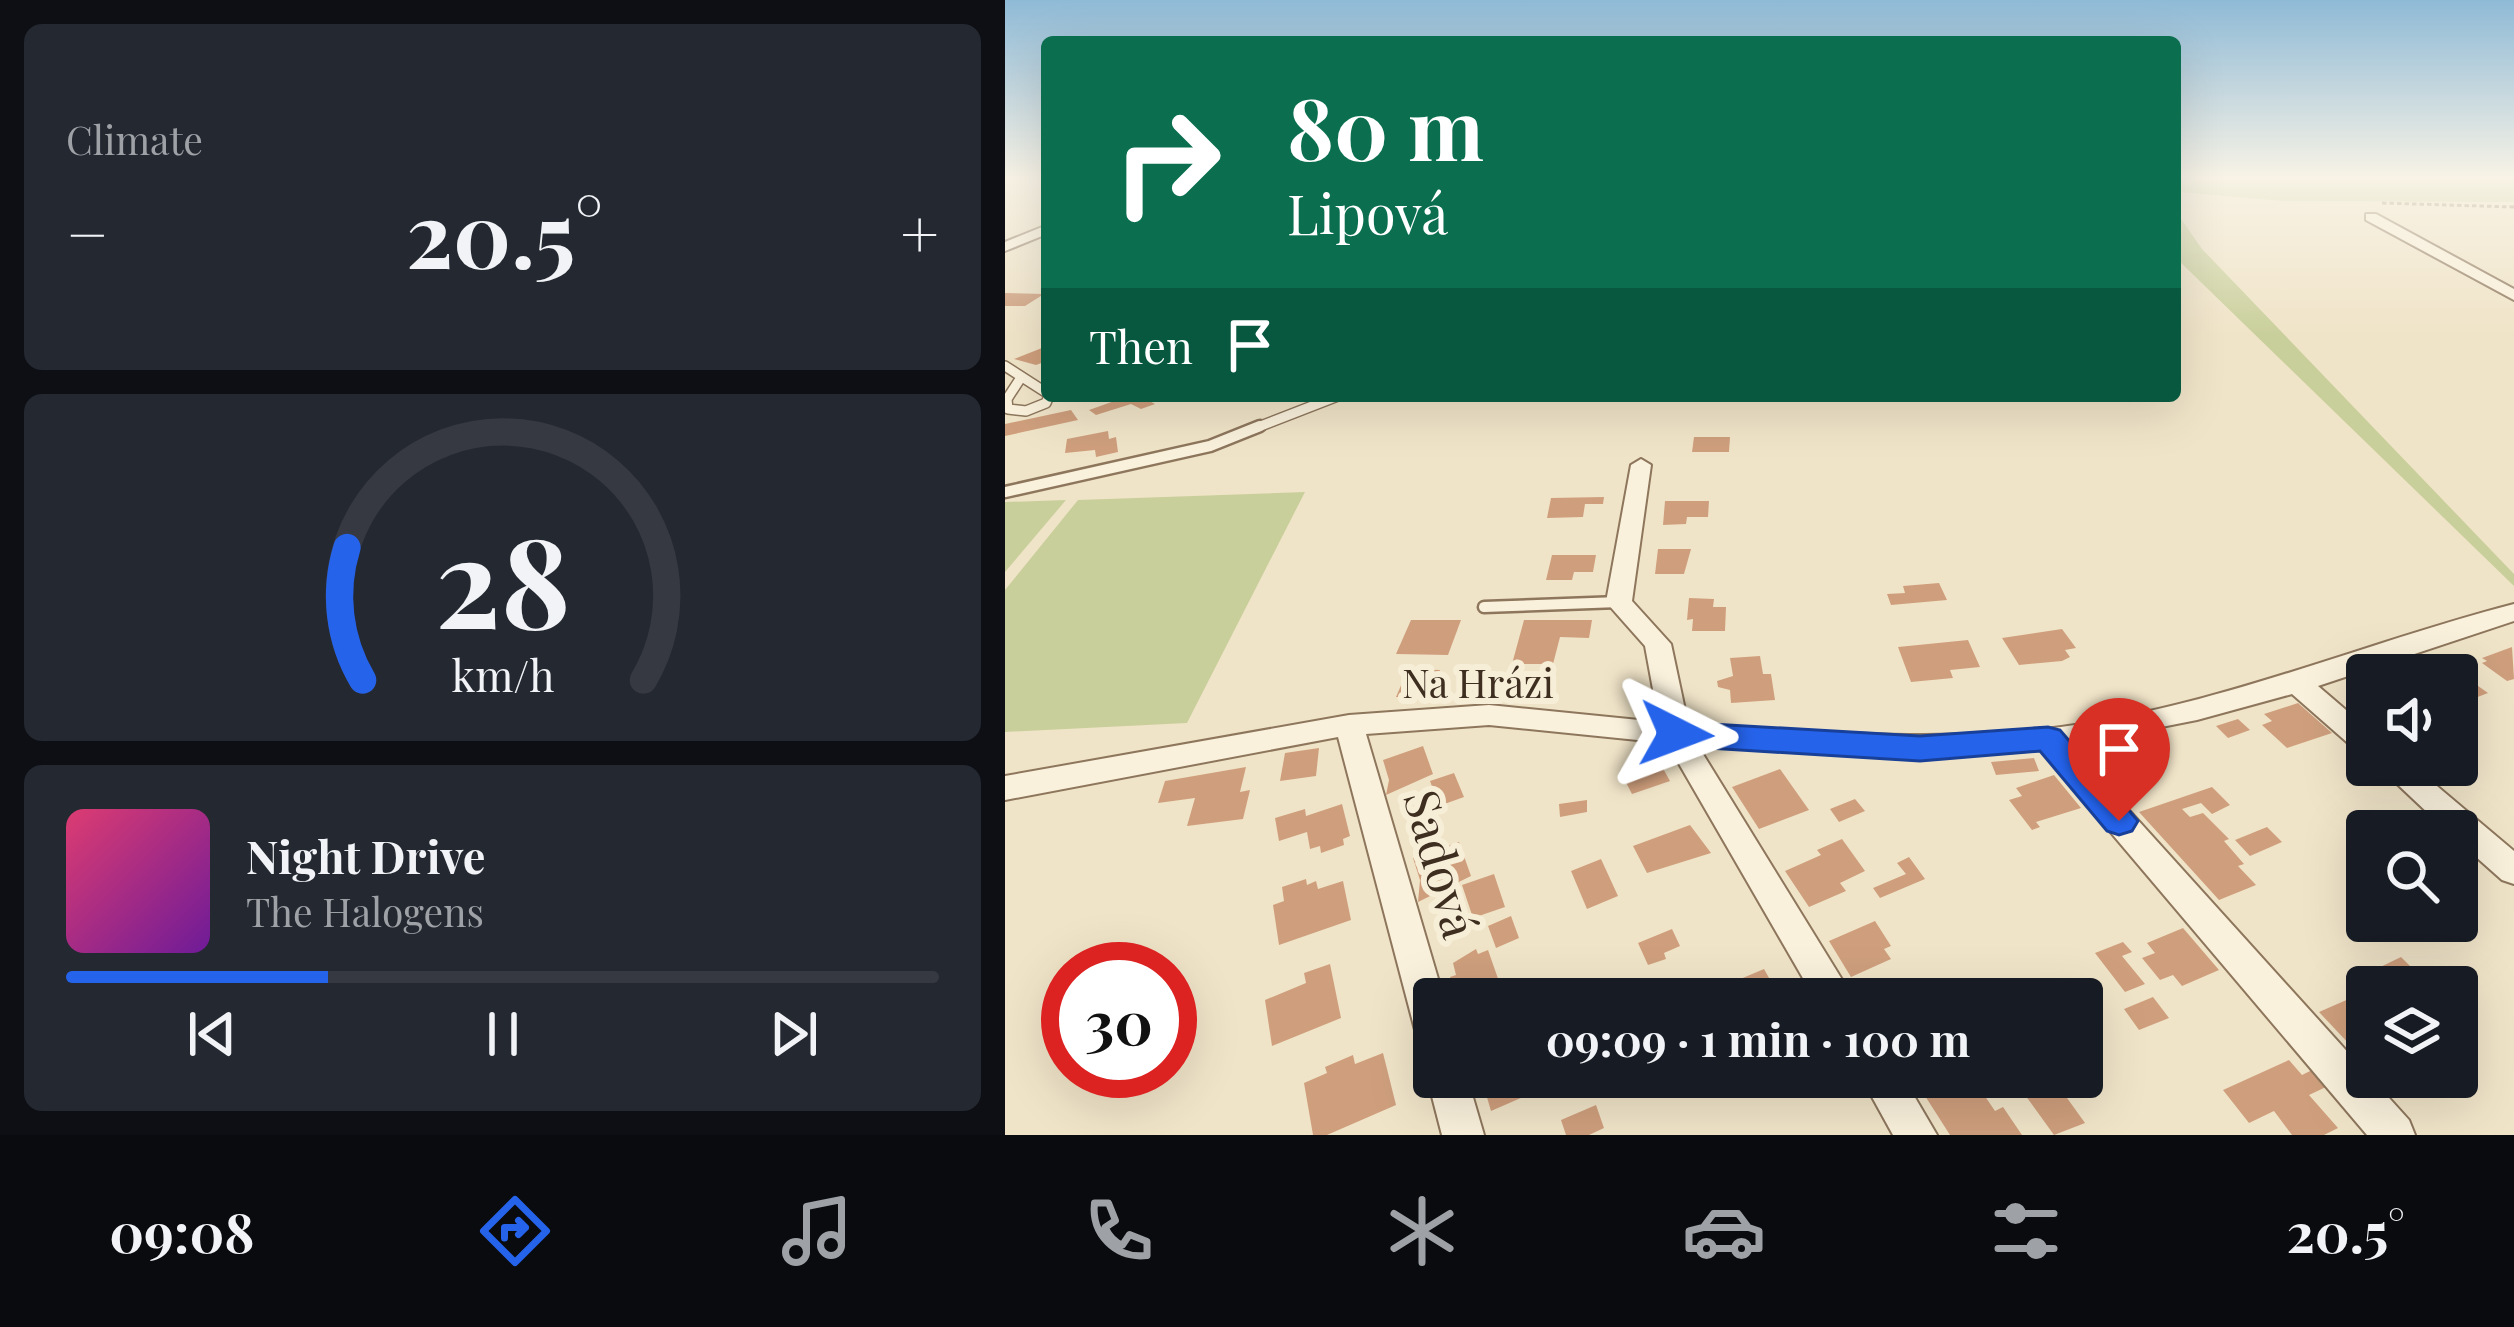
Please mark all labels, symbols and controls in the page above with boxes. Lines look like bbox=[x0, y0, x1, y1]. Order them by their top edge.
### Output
text: 80 m bbox=[1287, 70, 1484, 182]
icon: right bbox=[1089, 84, 1245, 240]
text: Climate bbox=[66, 113, 203, 165]
text: 20.5° bbox=[406, 172, 603, 292]
text: Lipová bbox=[1287, 177, 1448, 249]
text: − bbox=[66, 188, 109, 276]
text: + bbox=[900, 188, 939, 276]
icon: arrive bbox=[1217, 312, 1283, 378]
text: Then bbox=[1089, 315, 1193, 375]
text: 28 bbox=[435, 495, 570, 661]
text: km/h bbox=[451, 646, 554, 703]
map controls bbox=[2346, 654, 2478, 1098]
button: sound bbox=[2346, 654, 2478, 786]
street label: Na Hrázi bbox=[1402, 656, 1554, 708]
position arrow bbox=[1613, 671, 1739, 797]
pin bbox=[2068, 698, 2170, 821]
icon: arrive bbox=[2086, 716, 2152, 782]
street label: Sadová bbox=[1391, 782, 1494, 945]
button: search bbox=[2346, 810, 2478, 942]
text: Night Drive bbox=[246, 825, 485, 885]
text: The Halogens bbox=[246, 885, 484, 937]
speed limit sign: 30 bbox=[1041, 942, 1197, 1098]
button: layers bbox=[2346, 966, 2478, 1098]
icon: previous bbox=[179, 1001, 245, 1067]
icon: pause bbox=[470, 1001, 536, 1067]
icon: next bbox=[761, 1001, 827, 1067]
text: 09:09 · 1 min · 100 m bbox=[1546, 1008, 1970, 1068]
icon: directions bbox=[473, 1189, 557, 1273]
icon: music bbox=[775, 1189, 859, 1273]
icon: phone bbox=[1077, 1189, 1161, 1273]
icon: climate bbox=[1380, 1189, 1464, 1273]
icon: car bbox=[1682, 1189, 1766, 1273]
icon: filters bbox=[1984, 1189, 2068, 1273]
text: 09:08 bbox=[109, 1195, 255, 1267]
text: 20.5° bbox=[2286, 1195, 2405, 1267]

